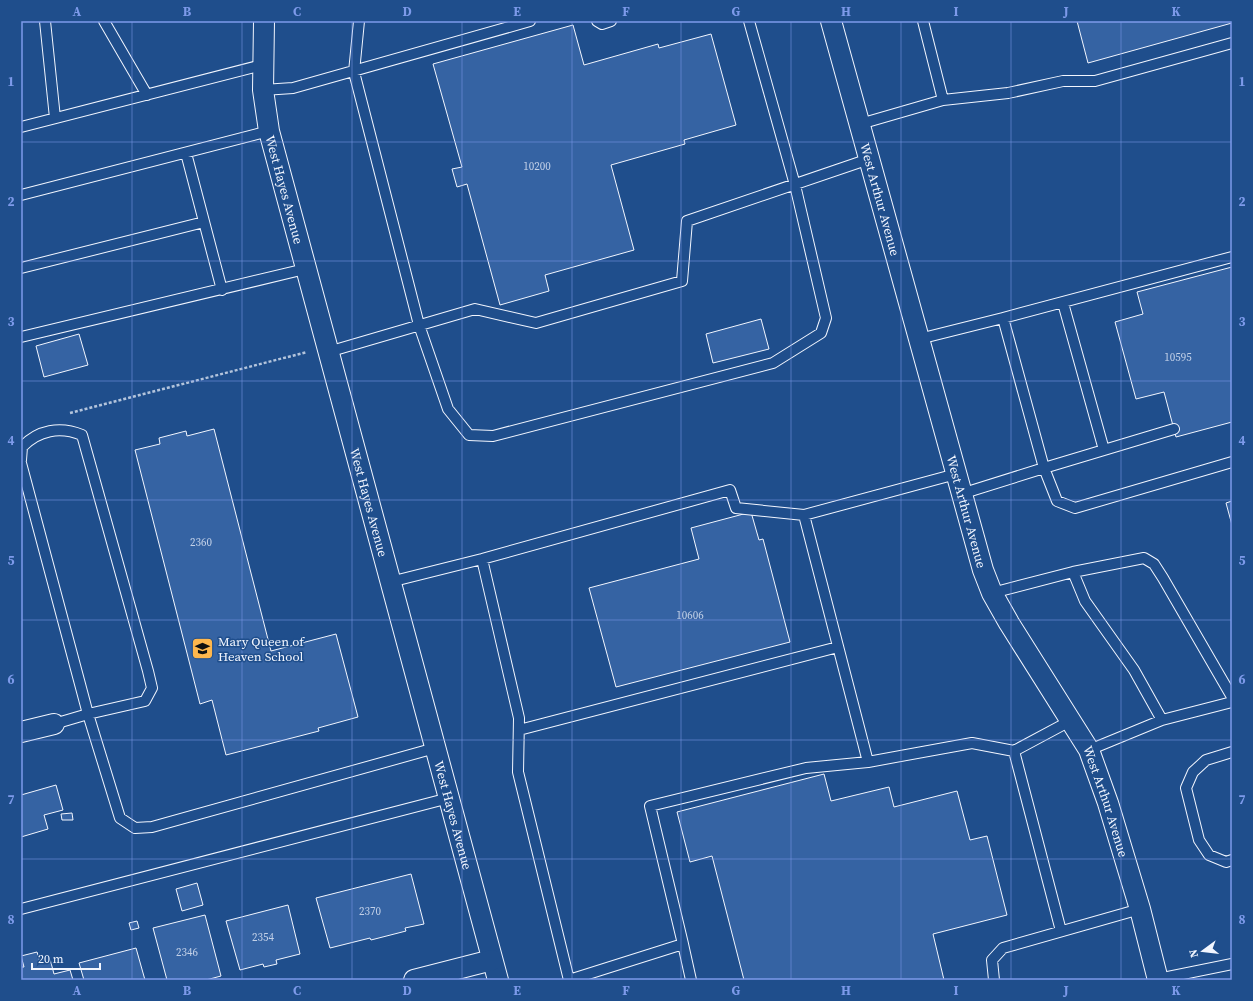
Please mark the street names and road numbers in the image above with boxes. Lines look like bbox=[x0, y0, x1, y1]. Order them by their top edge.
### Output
street label: West Hayes Avenue bbox=[262, 133, 308, 246]
street label: West Arthur Avenue bbox=[857, 141, 904, 258]
street label: West Hayes Avenue bbox=[346, 446, 392, 559]
street label: West Arthur Avenue bbox=[943, 453, 991, 570]
street label: West Arthur Avenue bbox=[1080, 743, 1132, 859]
street label: West Hayes Avenue bbox=[431, 759, 476, 872]

